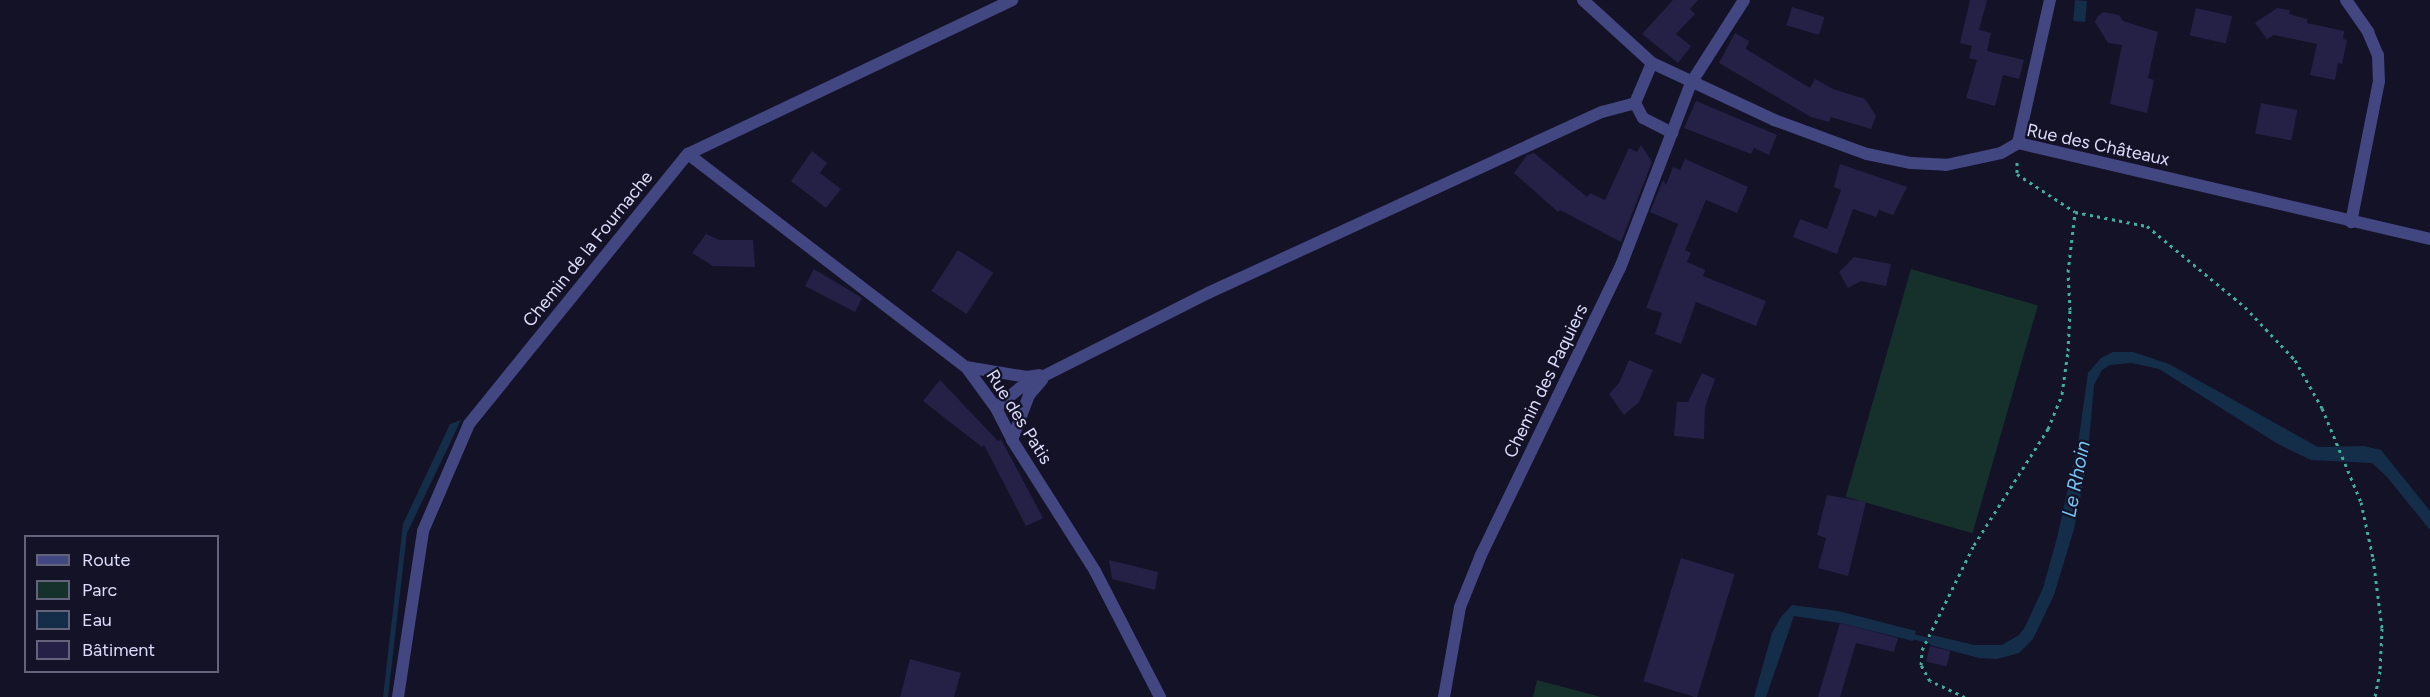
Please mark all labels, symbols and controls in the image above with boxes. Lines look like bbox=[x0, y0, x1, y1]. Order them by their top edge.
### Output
street label: Rue des Châteaux bbox=[2025, 119, 2171, 171]
street label: Chemin de la Fournache bbox=[518, 167, 658, 331]
street label: Chemin des Paquiers bbox=[1499, 301, 1593, 461]
street label: Rue des Patis bbox=[981, 366, 1057, 468]
water label: Le Rhoin bbox=[2057, 439, 2095, 519]
legend bbox=[24, 535, 219, 673]
text: Route bbox=[82, 549, 130, 571]
text: Parc bbox=[82, 579, 117, 601]
text: Eau bbox=[82, 609, 112, 631]
text: Bâtiment bbox=[82, 639, 155, 661]

